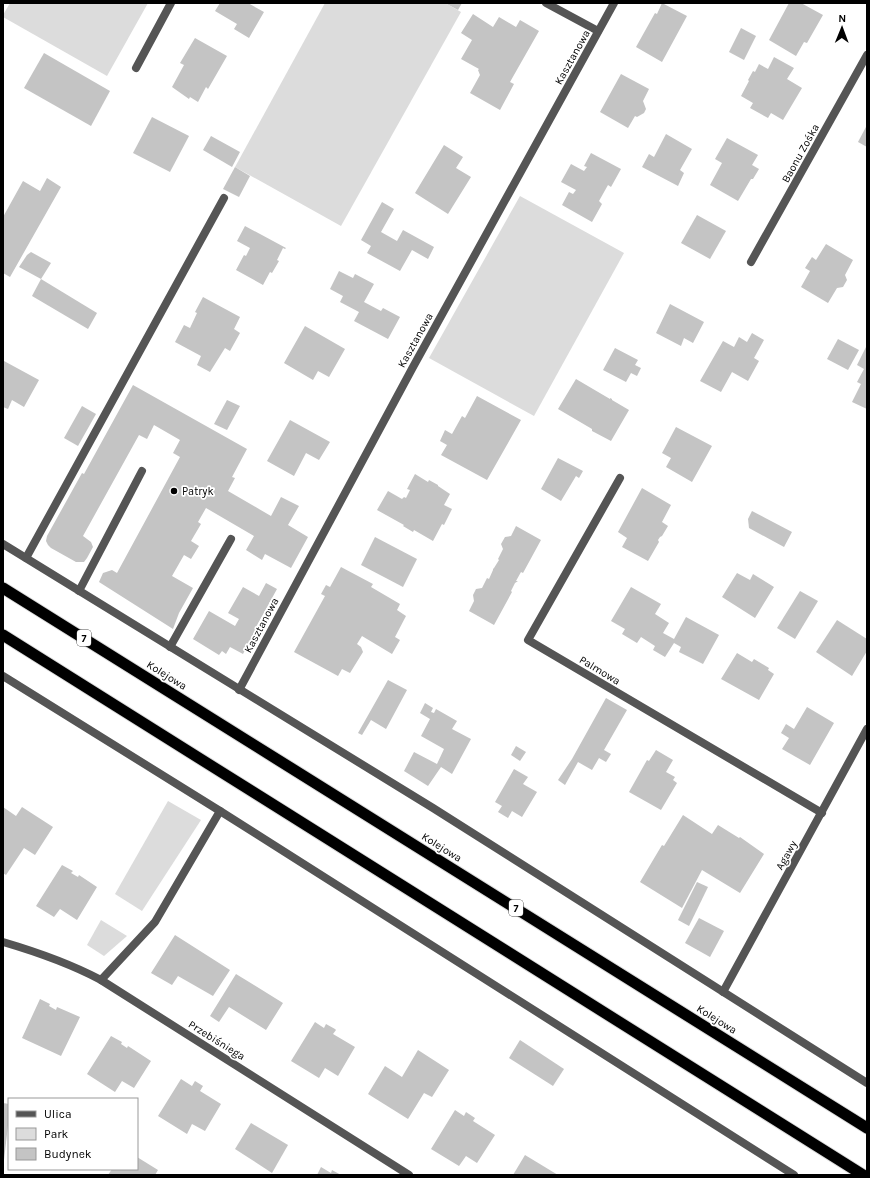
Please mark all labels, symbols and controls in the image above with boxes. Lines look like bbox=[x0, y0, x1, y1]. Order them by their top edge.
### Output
north arrow bbox=[822, 8, 862, 48]
text: N bbox=[838, 12, 846, 25]
street label: Kasztanowa bbox=[552, 28, 593, 87]
street label: Baonu Zośka bbox=[779, 122, 822, 185]
street label: Kasztanowa bbox=[395, 311, 436, 370]
place label: Patryk bbox=[182, 485, 214, 498]
marker: Patryk bbox=[169, 486, 179, 496]
street label: Kasztanowa bbox=[241, 595, 281, 655]
road number: 7 bbox=[77, 630, 91, 646]
street label: Palmowa bbox=[577, 653, 623, 688]
street label: Kolejowa bbox=[144, 658, 189, 693]
street label: Kolejowa bbox=[419, 830, 464, 865]
street label: Agawy bbox=[773, 838, 800, 872]
road number: 7 bbox=[509, 900, 523, 916]
street label: Kolejowa bbox=[694, 1002, 739, 1037]
street label: Przebiśniega bbox=[186, 1018, 247, 1063]
legend bbox=[8, 1098, 138, 1170]
text: Ulica bbox=[44, 1107, 72, 1121]
text: Park bbox=[44, 1127, 69, 1141]
text: Budynek bbox=[44, 1147, 92, 1161]

